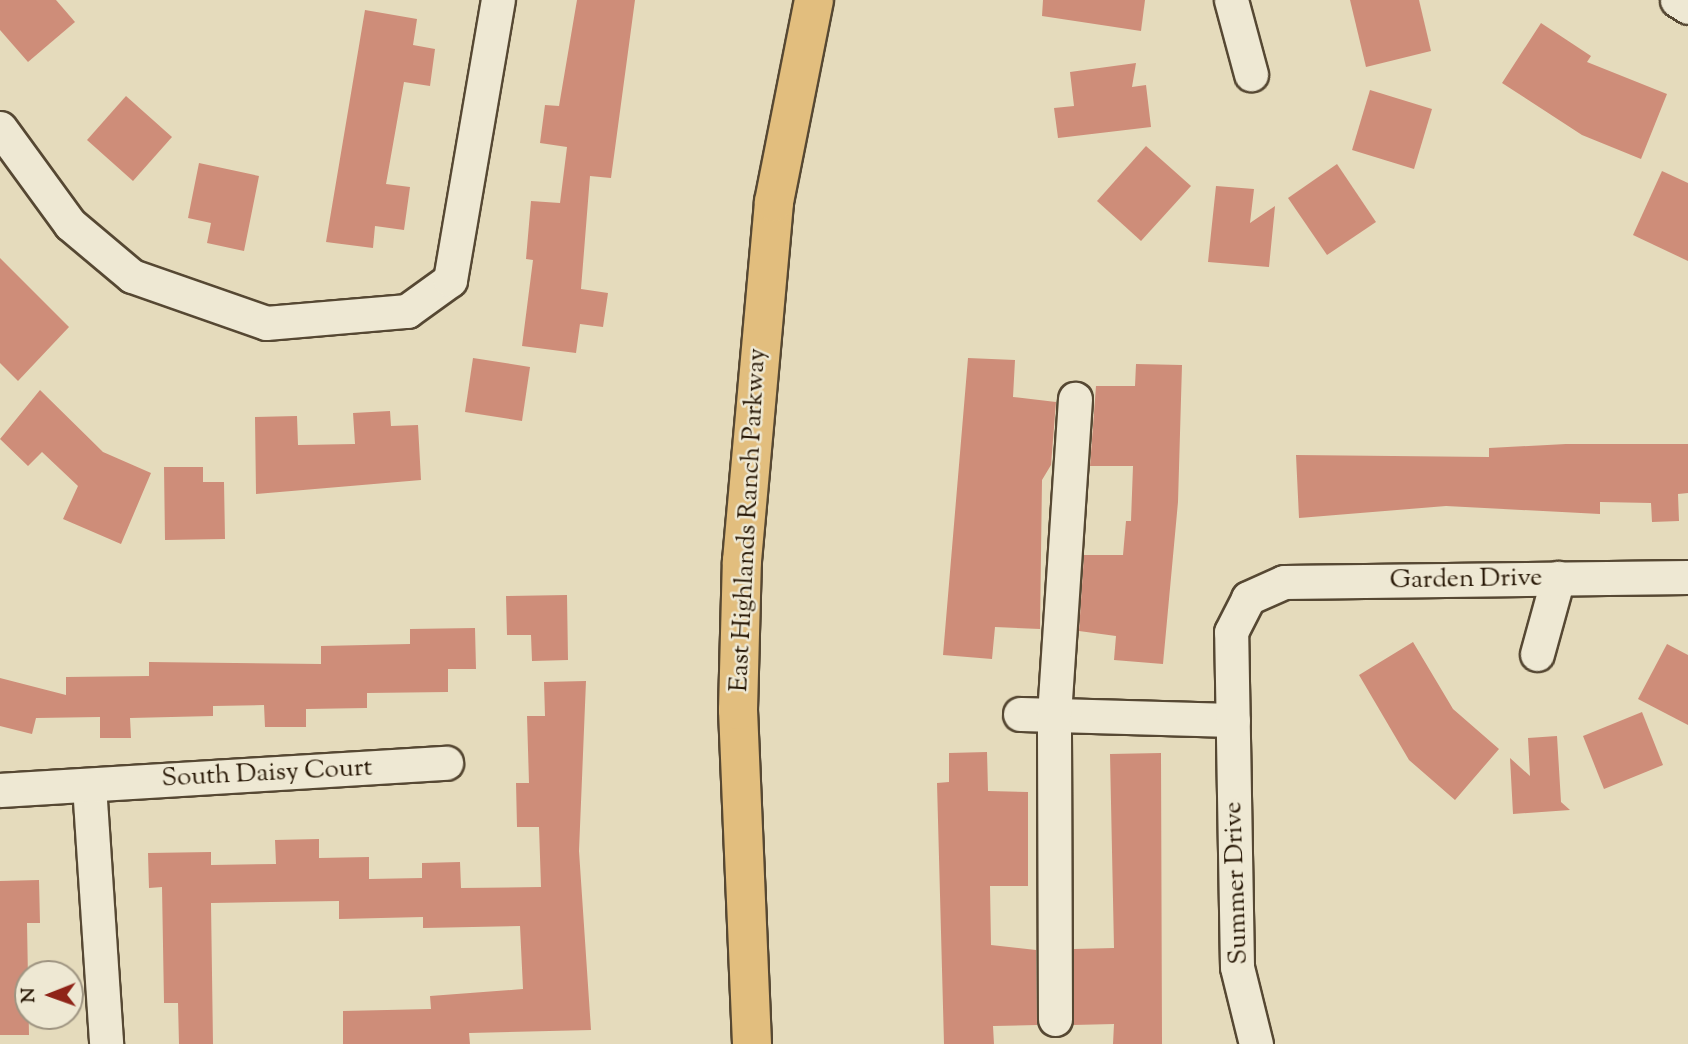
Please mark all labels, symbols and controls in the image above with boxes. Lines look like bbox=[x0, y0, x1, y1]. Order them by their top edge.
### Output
street label: East Highlands Ranch Parkway bbox=[724, 347, 774, 693]
street label: Garden Drive bbox=[1389, 563, 1543, 597]
street label: South Daisy Court bbox=[161, 753, 373, 795]
street label: Summer Drive bbox=[1219, 801, 1255, 965]
north arrow bbox=[14, 960, 84, 1030]
text: N bbox=[16, 988, 43, 1003]

